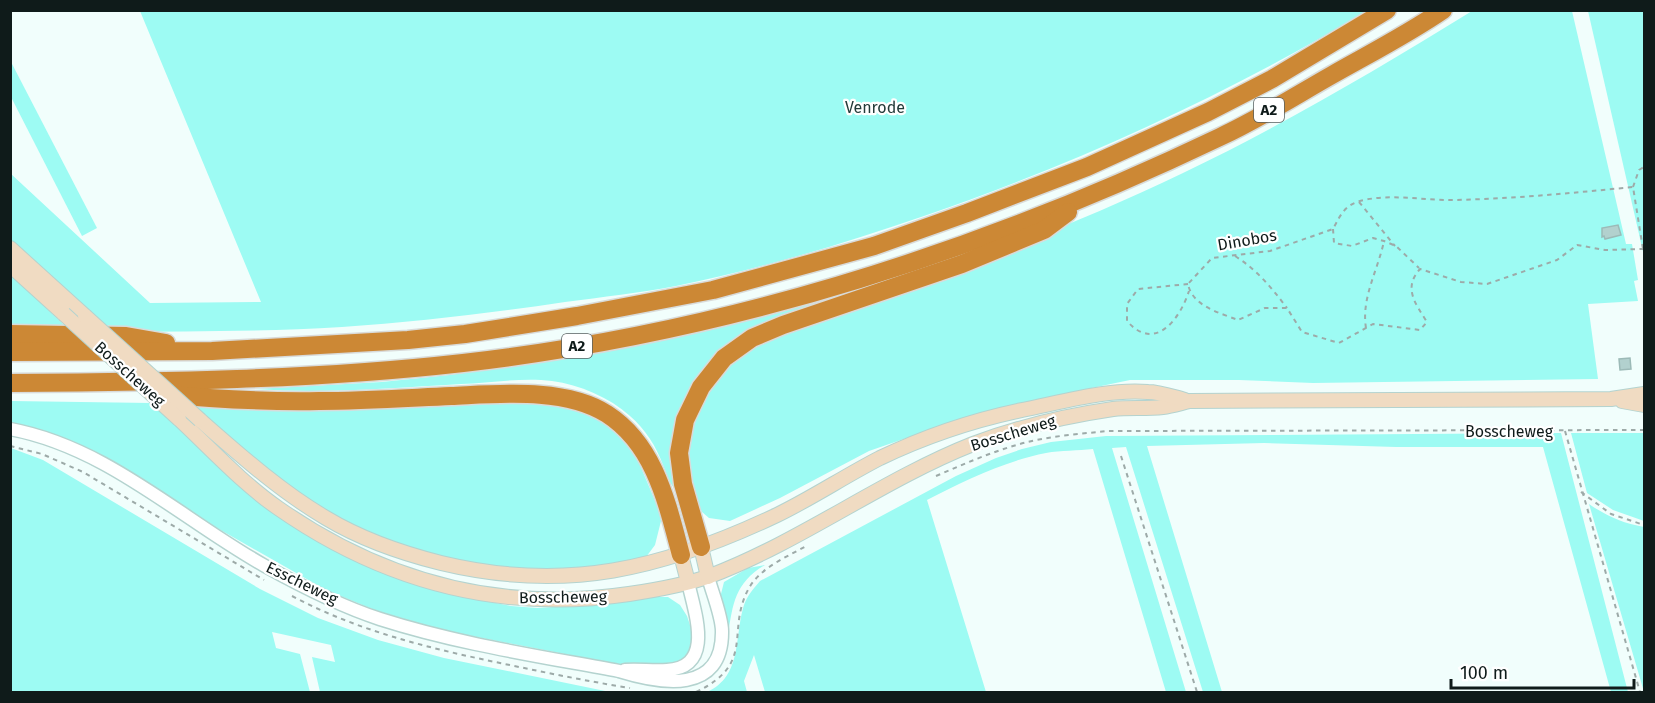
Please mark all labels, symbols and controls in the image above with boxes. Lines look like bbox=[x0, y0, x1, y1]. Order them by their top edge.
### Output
park label: Venrode bbox=[845, 98, 905, 117]
road number: A2 bbox=[1254, 98, 1284, 122]
street label: Dinobos bbox=[1216, 225, 1278, 255]
road number: A2 bbox=[562, 334, 592, 358]
street label: Bosscheweg bbox=[91, 337, 170, 411]
street label: Bosscheweg bbox=[968, 411, 1059, 455]
street label: Bosscheweg bbox=[1465, 422, 1554, 441]
street label: Esscheweg bbox=[263, 557, 342, 609]
street label: Bosscheweg bbox=[519, 587, 608, 607]
scale bar bbox=[1451, 652, 1634, 690]
text: 100 m bbox=[1460, 662, 1508, 684]

